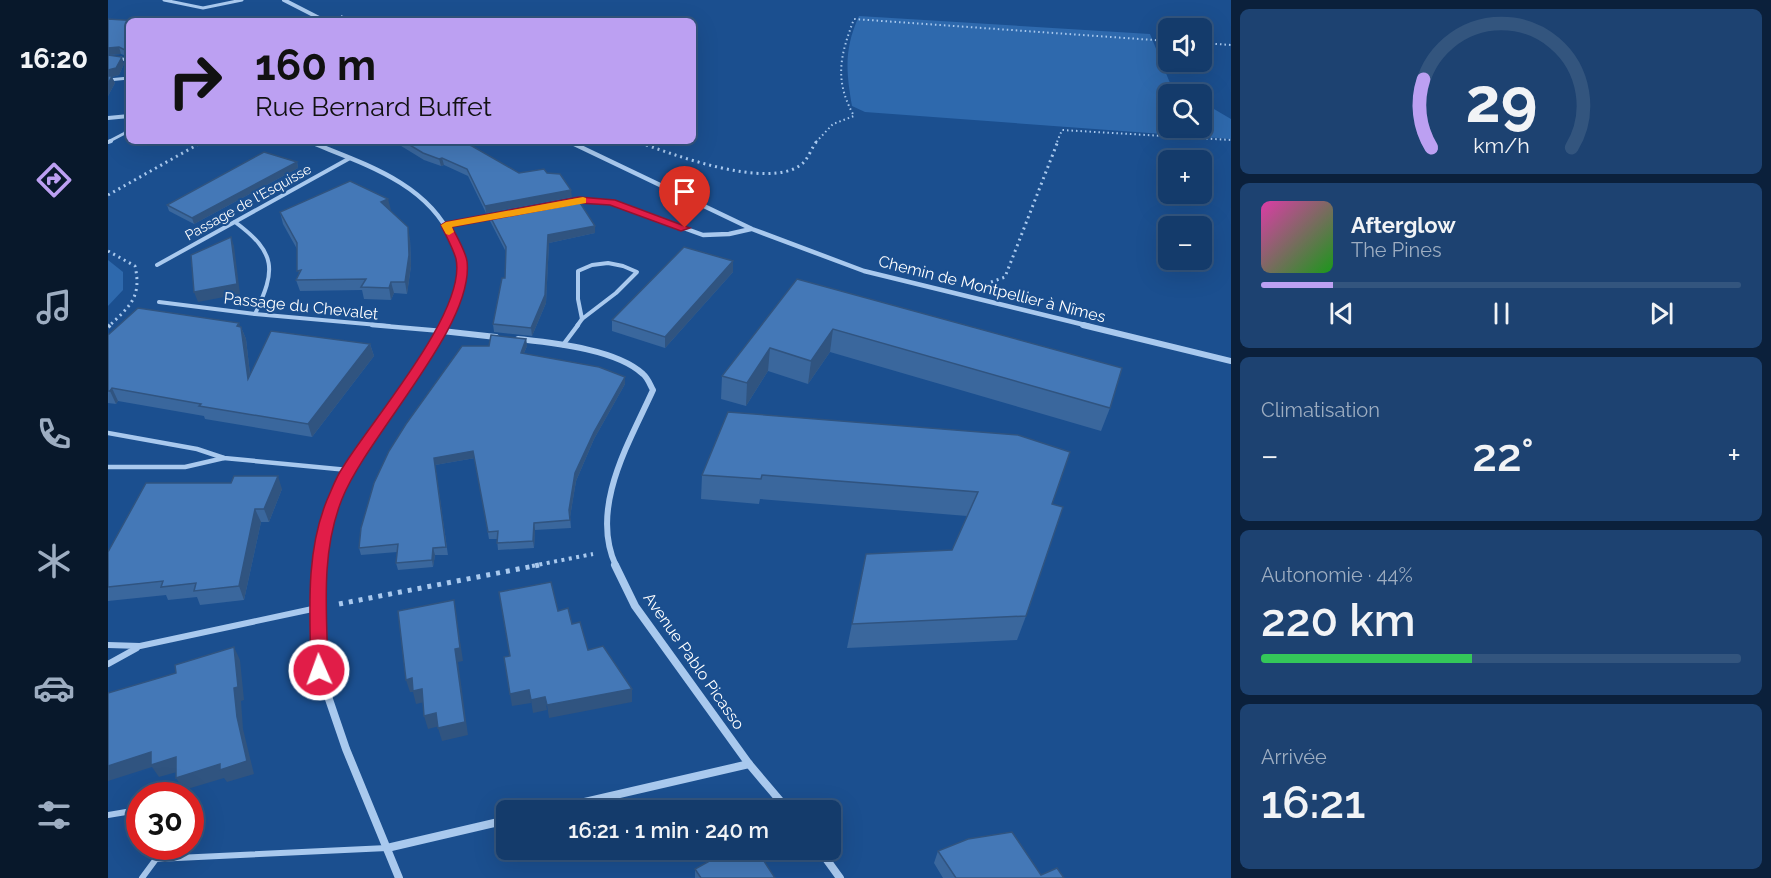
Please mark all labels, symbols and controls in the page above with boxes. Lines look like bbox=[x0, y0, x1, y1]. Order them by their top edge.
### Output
map controls bbox=[1158, 18, 1212, 270]
button: sound bbox=[1158, 18, 1212, 72]
text: 160 m bbox=[255, 41, 376, 90]
icon: right bbox=[156, 42, 234, 120]
text: 16:20 bbox=[20, 43, 88, 74]
text: 29 bbox=[1465, 64, 1537, 138]
button: search bbox=[1158, 84, 1212, 138]
text: Rue Bernard Buffet bbox=[255, 91, 492, 122]
text: km/h bbox=[1473, 134, 1529, 159]
button: + bbox=[1158, 150, 1212, 204]
icon: directions bbox=[33, 159, 75, 201]
street label: Passage de l'Esquisse bbox=[182, 161, 314, 243]
pin bbox=[659, 166, 710, 228]
icon: arrive bbox=[668, 175, 701, 208]
text: Afterglow bbox=[1351, 212, 1456, 238]
button: − bbox=[1158, 216, 1212, 270]
text: The Pines bbox=[1351, 238, 1442, 262]
street label: Chemin de Montpellier à Nîmes bbox=[876, 252, 1108, 327]
icon: music bbox=[33, 286, 75, 328]
street label: Passage du Chevalet bbox=[223, 288, 380, 324]
icon: previous bbox=[1325, 297, 1358, 330]
icon: pause bbox=[1485, 297, 1518, 330]
icon: next bbox=[1645, 297, 1678, 330]
text: Climatisation bbox=[1261, 398, 1380, 422]
icon: phone bbox=[33, 413, 75, 455]
text: 22° bbox=[1472, 429, 1534, 482]
text: − bbox=[1261, 436, 1279, 475]
text: + bbox=[1727, 436, 1741, 475]
icon: climate bbox=[33, 540, 75, 582]
text: Autonomie · 44% bbox=[1261, 563, 1413, 587]
street label: Avenue Pablo Picasso bbox=[640, 589, 748, 733]
text: 220 km bbox=[1261, 594, 1416, 647]
position arrow bbox=[287, 638, 351, 702]
icon: car bbox=[33, 667, 75, 709]
text: Arrivée bbox=[1261, 745, 1327, 769]
text: 16:21 bbox=[1261, 776, 1365, 829]
speed limit sign: 30 bbox=[126, 782, 204, 860]
icon: filters bbox=[33, 794, 75, 836]
text: 16:21 · 1 min · 240 m bbox=[568, 817, 769, 843]

